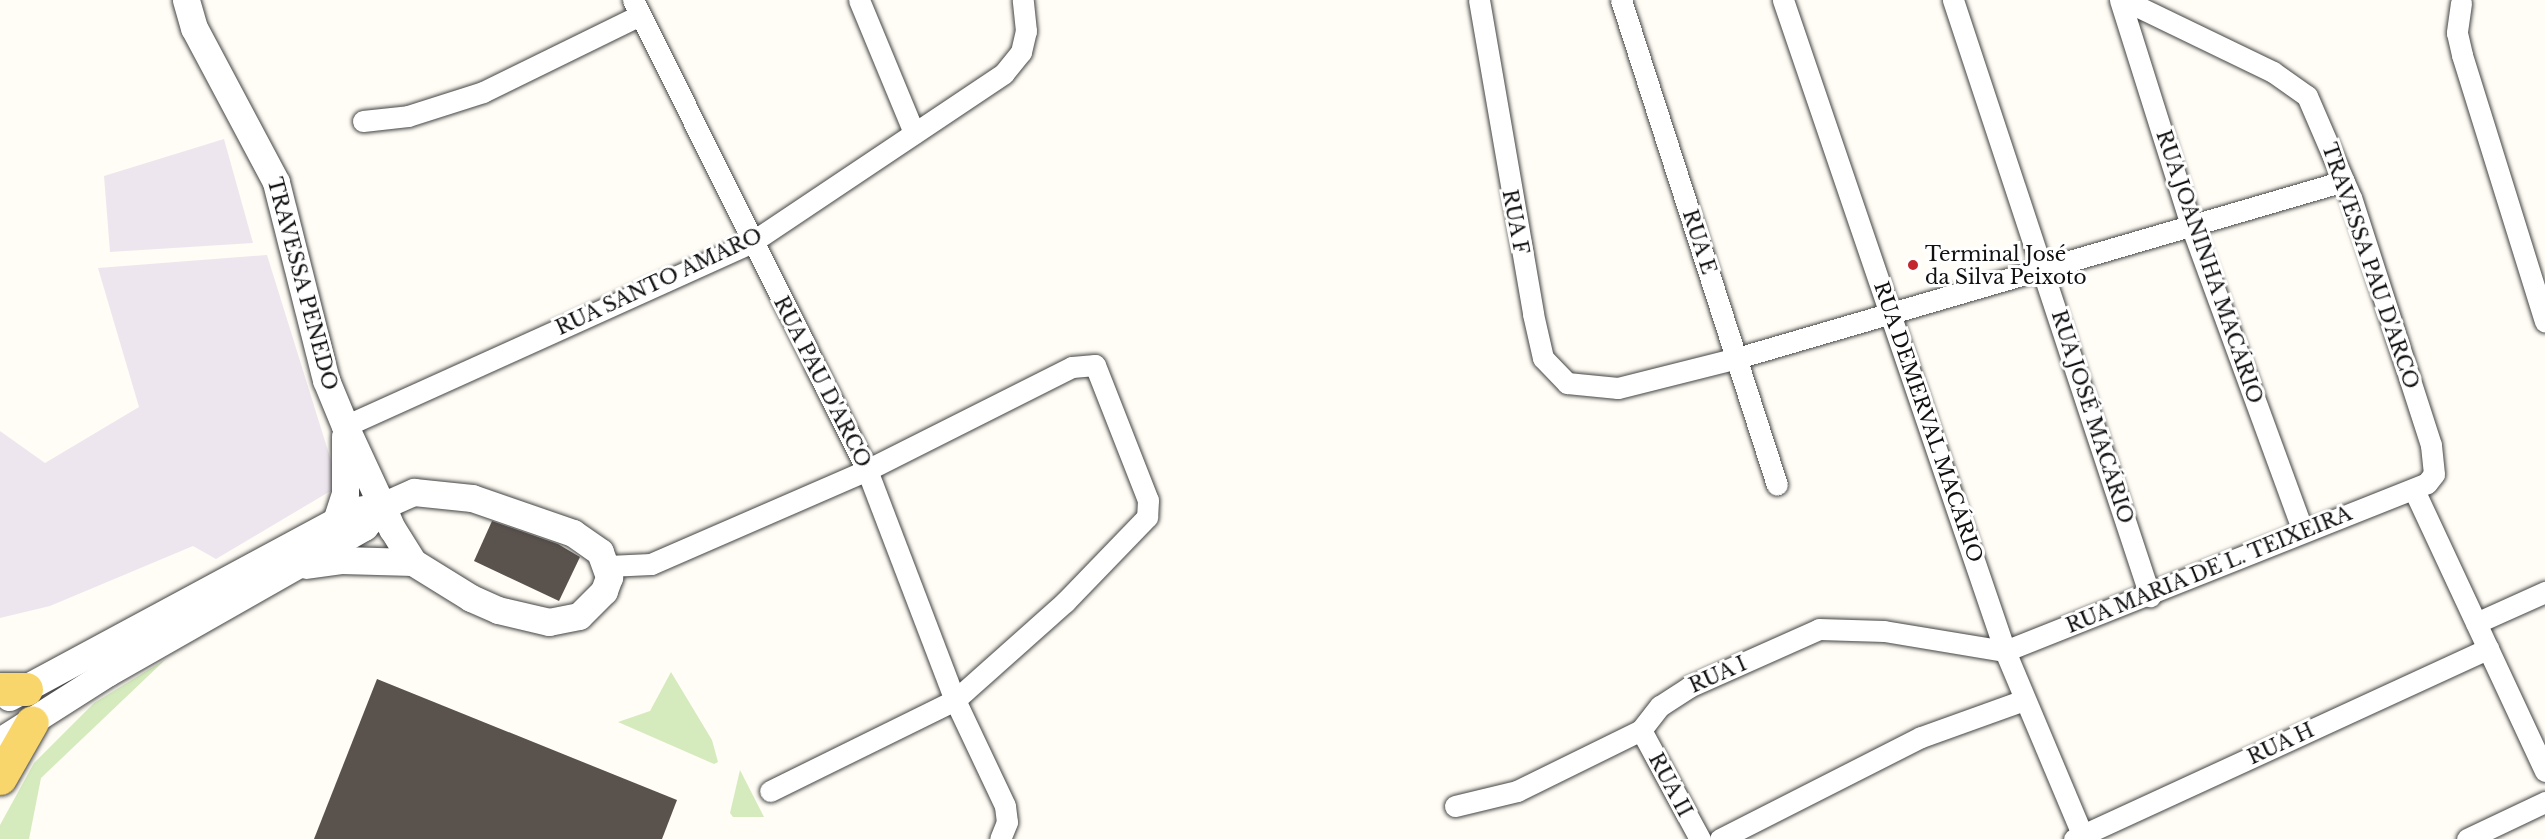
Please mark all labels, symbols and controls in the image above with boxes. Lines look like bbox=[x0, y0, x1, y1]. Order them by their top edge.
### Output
street label: RUA JOANINHA MACÁRIO bbox=[2151, 126, 2267, 408]
street label: TRAVESSA PAU D'ARCO bbox=[2316, 140, 2424, 392]
street label: TRAVESSA PENEDO bbox=[262, 175, 342, 393]
street label: RUA F bbox=[1497, 187, 1533, 257]
street label: RUA E bbox=[1677, 206, 1721, 278]
street label: RUA SANTO AMARO bbox=[551, 223, 767, 341]
place label: Terminal José da Silva Peixoto bbox=[1925, 242, 2087, 289]
marker: Terminal José da Silva Peixoto bbox=[1906, 258, 1920, 272]
street label: RUA DEMERVAL MACÁRIO bbox=[1868, 278, 1988, 566]
street label: RUA PAU D'ARCO bbox=[768, 292, 876, 472]
street label: RUA JOSÉ MACÁRIO bbox=[2046, 307, 2138, 527]
street label: RUA MARIA DE L. TEIXEIRA bbox=[2062, 501, 2356, 639]
street label: RUA I bbox=[1685, 652, 1751, 698]
street label: RUA H bbox=[2244, 718, 2318, 770]
street label: RUA II bbox=[1643, 749, 1697, 821]

